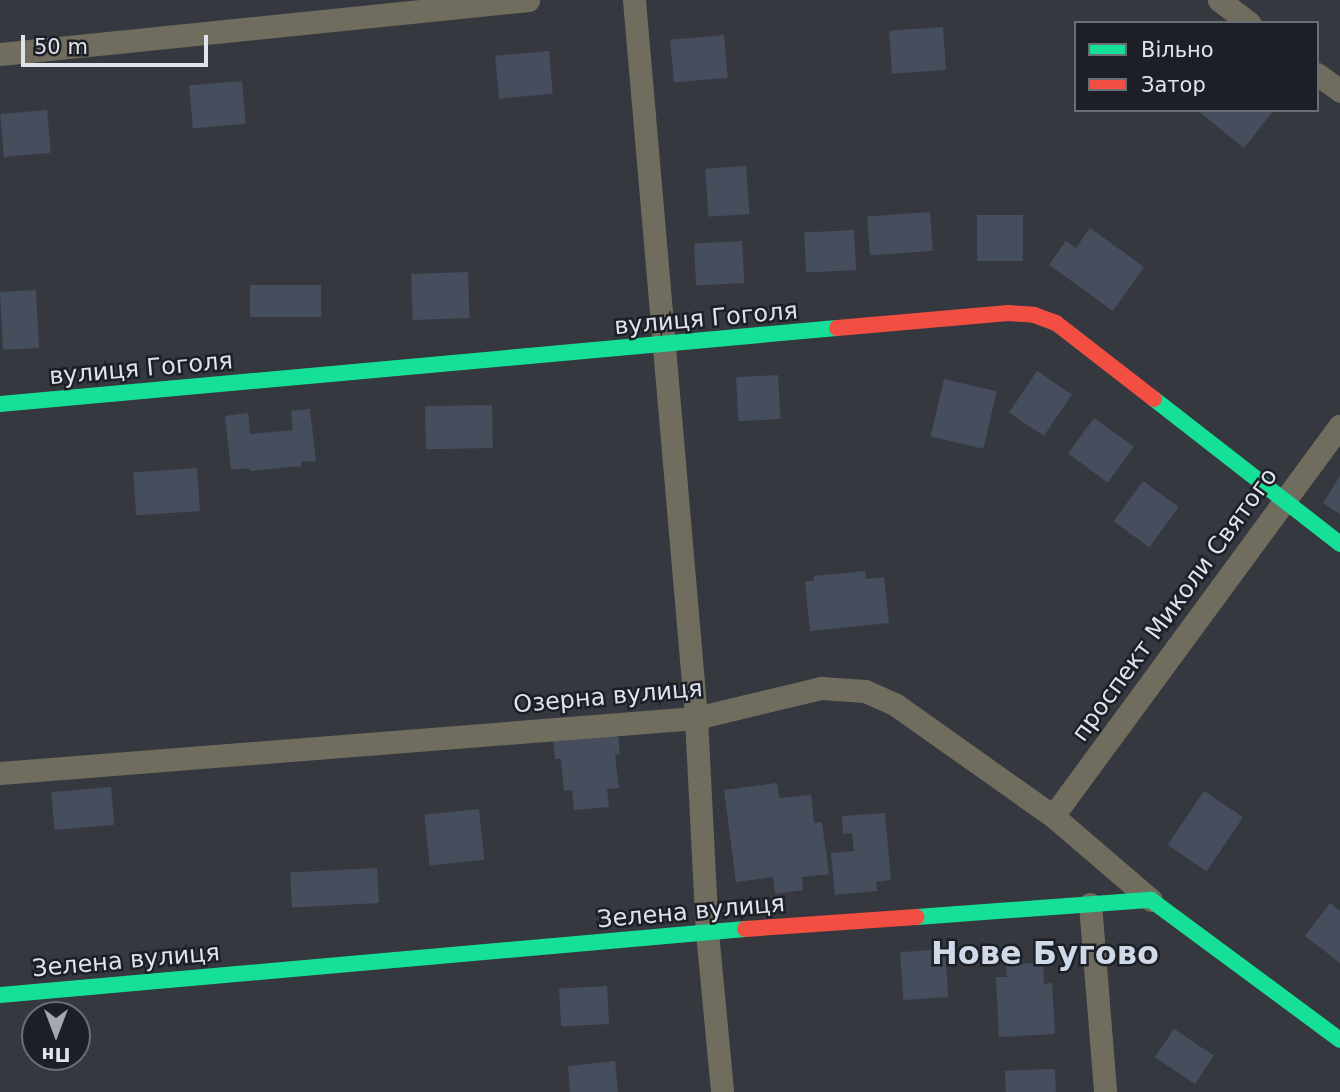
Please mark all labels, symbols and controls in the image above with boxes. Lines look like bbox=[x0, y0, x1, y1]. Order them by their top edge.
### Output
scale bar bbox=[24, 21, 212, 65]
legend bbox=[1074, 21, 1319, 112]
text: 50 m bbox=[34, 35, 88, 59]
text: Вільно bbox=[1141, 38, 1214, 62]
text: Затор bbox=[1141, 73, 1206, 97]
street label: вулиця Гоголя bbox=[613, 297, 799, 341]
street label: вулиця Гоголя bbox=[48, 347, 234, 391]
street label: проспект Миколи Святого bbox=[1066, 463, 1284, 747]
street label: Озерна вулиця bbox=[512, 674, 704, 720]
street label: Зелена вулиця bbox=[596, 889, 786, 935]
district label: Нове Бугово bbox=[931, 934, 1159, 972]
street label: Зелена вулиця bbox=[31, 938, 221, 984]
north arrow bbox=[21, 1001, 91, 1071]
text: Пн bbox=[41, 1044, 71, 1066]

